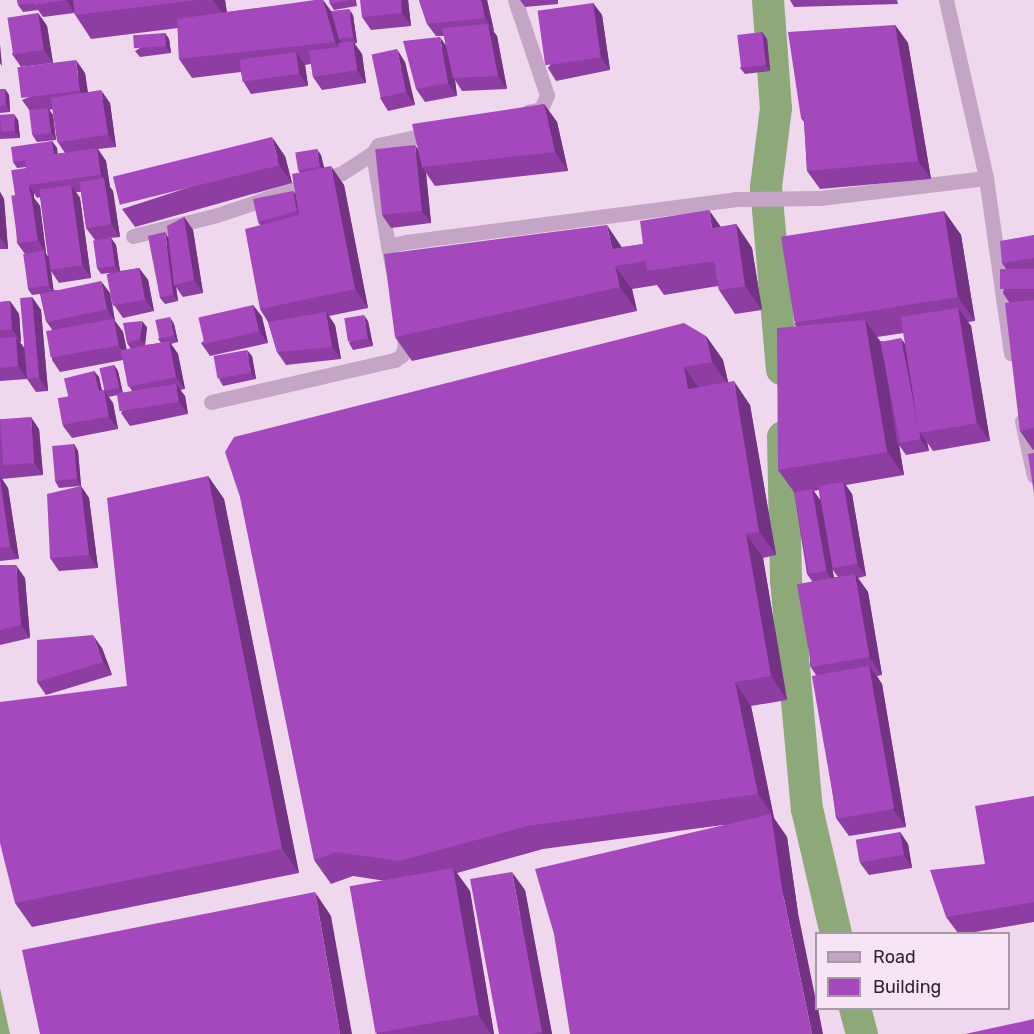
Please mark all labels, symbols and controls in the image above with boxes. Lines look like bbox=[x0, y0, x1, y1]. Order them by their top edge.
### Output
legend bbox=[815, 932, 1010, 1010]
text: Road bbox=[873, 946, 916, 968]
text: Building bbox=[873, 976, 941, 998]

